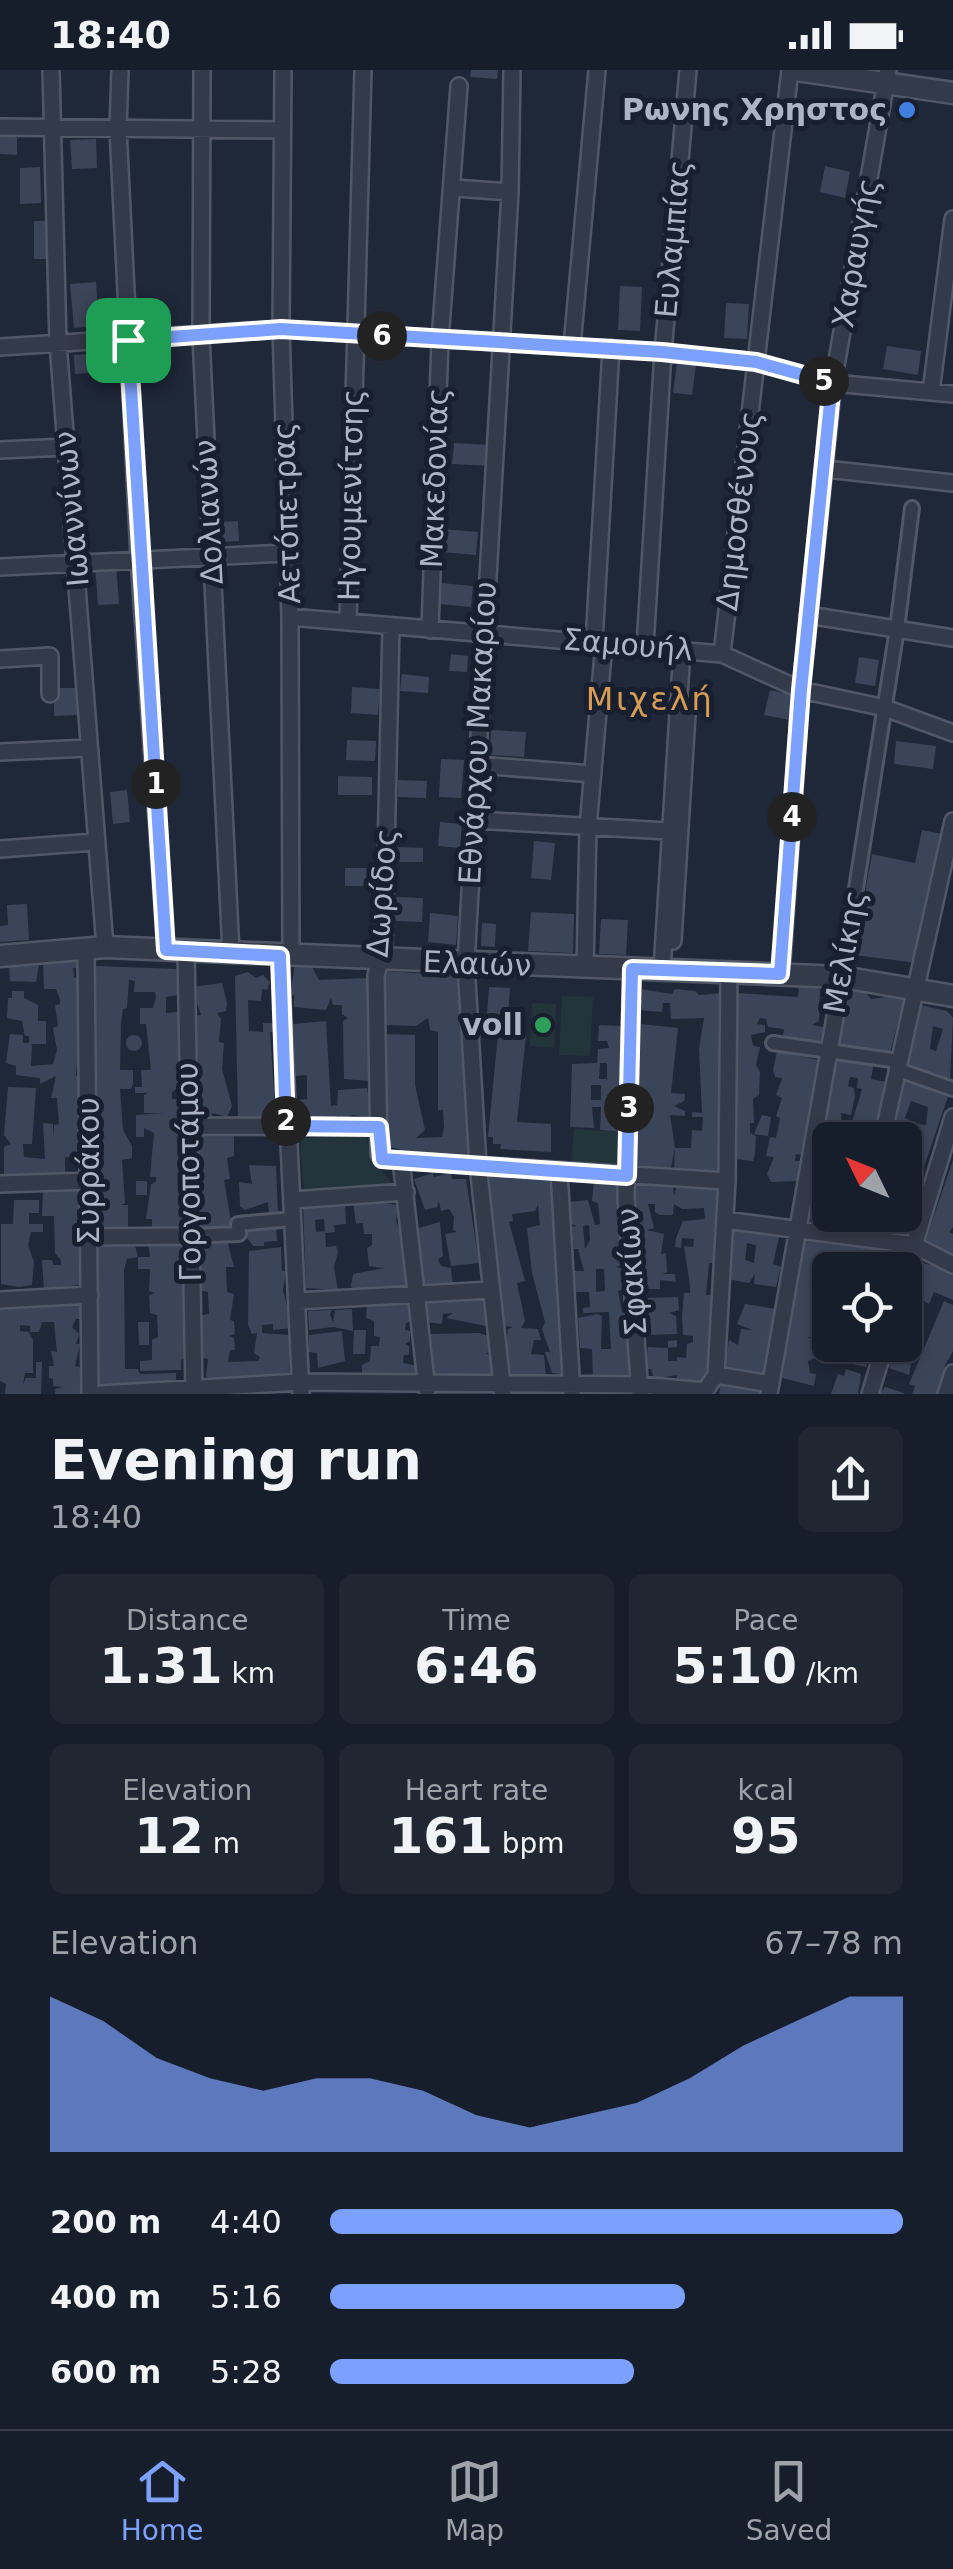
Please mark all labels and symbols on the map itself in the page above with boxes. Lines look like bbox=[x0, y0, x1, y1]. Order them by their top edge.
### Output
place label: Ρωνης Χρηστος bbox=[622, 92, 887, 127]
marker: Ρωνης Χρηστος bbox=[896, 99, 918, 121]
street label: Ευλαμπίας bbox=[648, 158, 697, 319]
street label: Χαραυγής bbox=[825, 176, 886, 330]
pin bbox=[86, 298, 171, 383]
pin: 6 bbox=[357, 311, 407, 361]
pin: 5 bbox=[799, 356, 849, 406]
street label: Μακεδονίας bbox=[414, 387, 455, 569]
street label: Ηγουμενίτσης bbox=[331, 389, 370, 601]
street label: Δημοσθένους bbox=[709, 409, 768, 613]
street label: Αετόπετρας bbox=[266, 422, 307, 605]
street label: Ιωαννίνων bbox=[47, 430, 96, 588]
street label: Δολιανών bbox=[187, 439, 230, 585]
street label: Εθνάρχου Μακαρίου bbox=[452, 581, 503, 885]
street label: Σαμουήλ bbox=[562, 621, 694, 668]
district label: Μιχελή bbox=[586, 680, 714, 718]
pin: 1 bbox=[131, 759, 181, 809]
pin: 4 bbox=[767, 792, 817, 842]
street label: Δωρίδος bbox=[360, 827, 403, 959]
street label: Μελίκης bbox=[816, 888, 873, 1016]
street label: Ελαιών bbox=[422, 944, 532, 983]
place label: voll bbox=[462, 1007, 523, 1042]
marker: voll bbox=[532, 1014, 554, 1036]
street label: Γοργοποτάμου bbox=[169, 1062, 208, 1282]
pin: 3 bbox=[604, 1083, 654, 1133]
pin: 2 bbox=[261, 1096, 311, 1146]
street label: Συρράκου bbox=[71, 1097, 106, 1245]
north arrow bbox=[812, 1122, 922, 1232]
street label: Σφακίων bbox=[610, 1207, 653, 1337]

